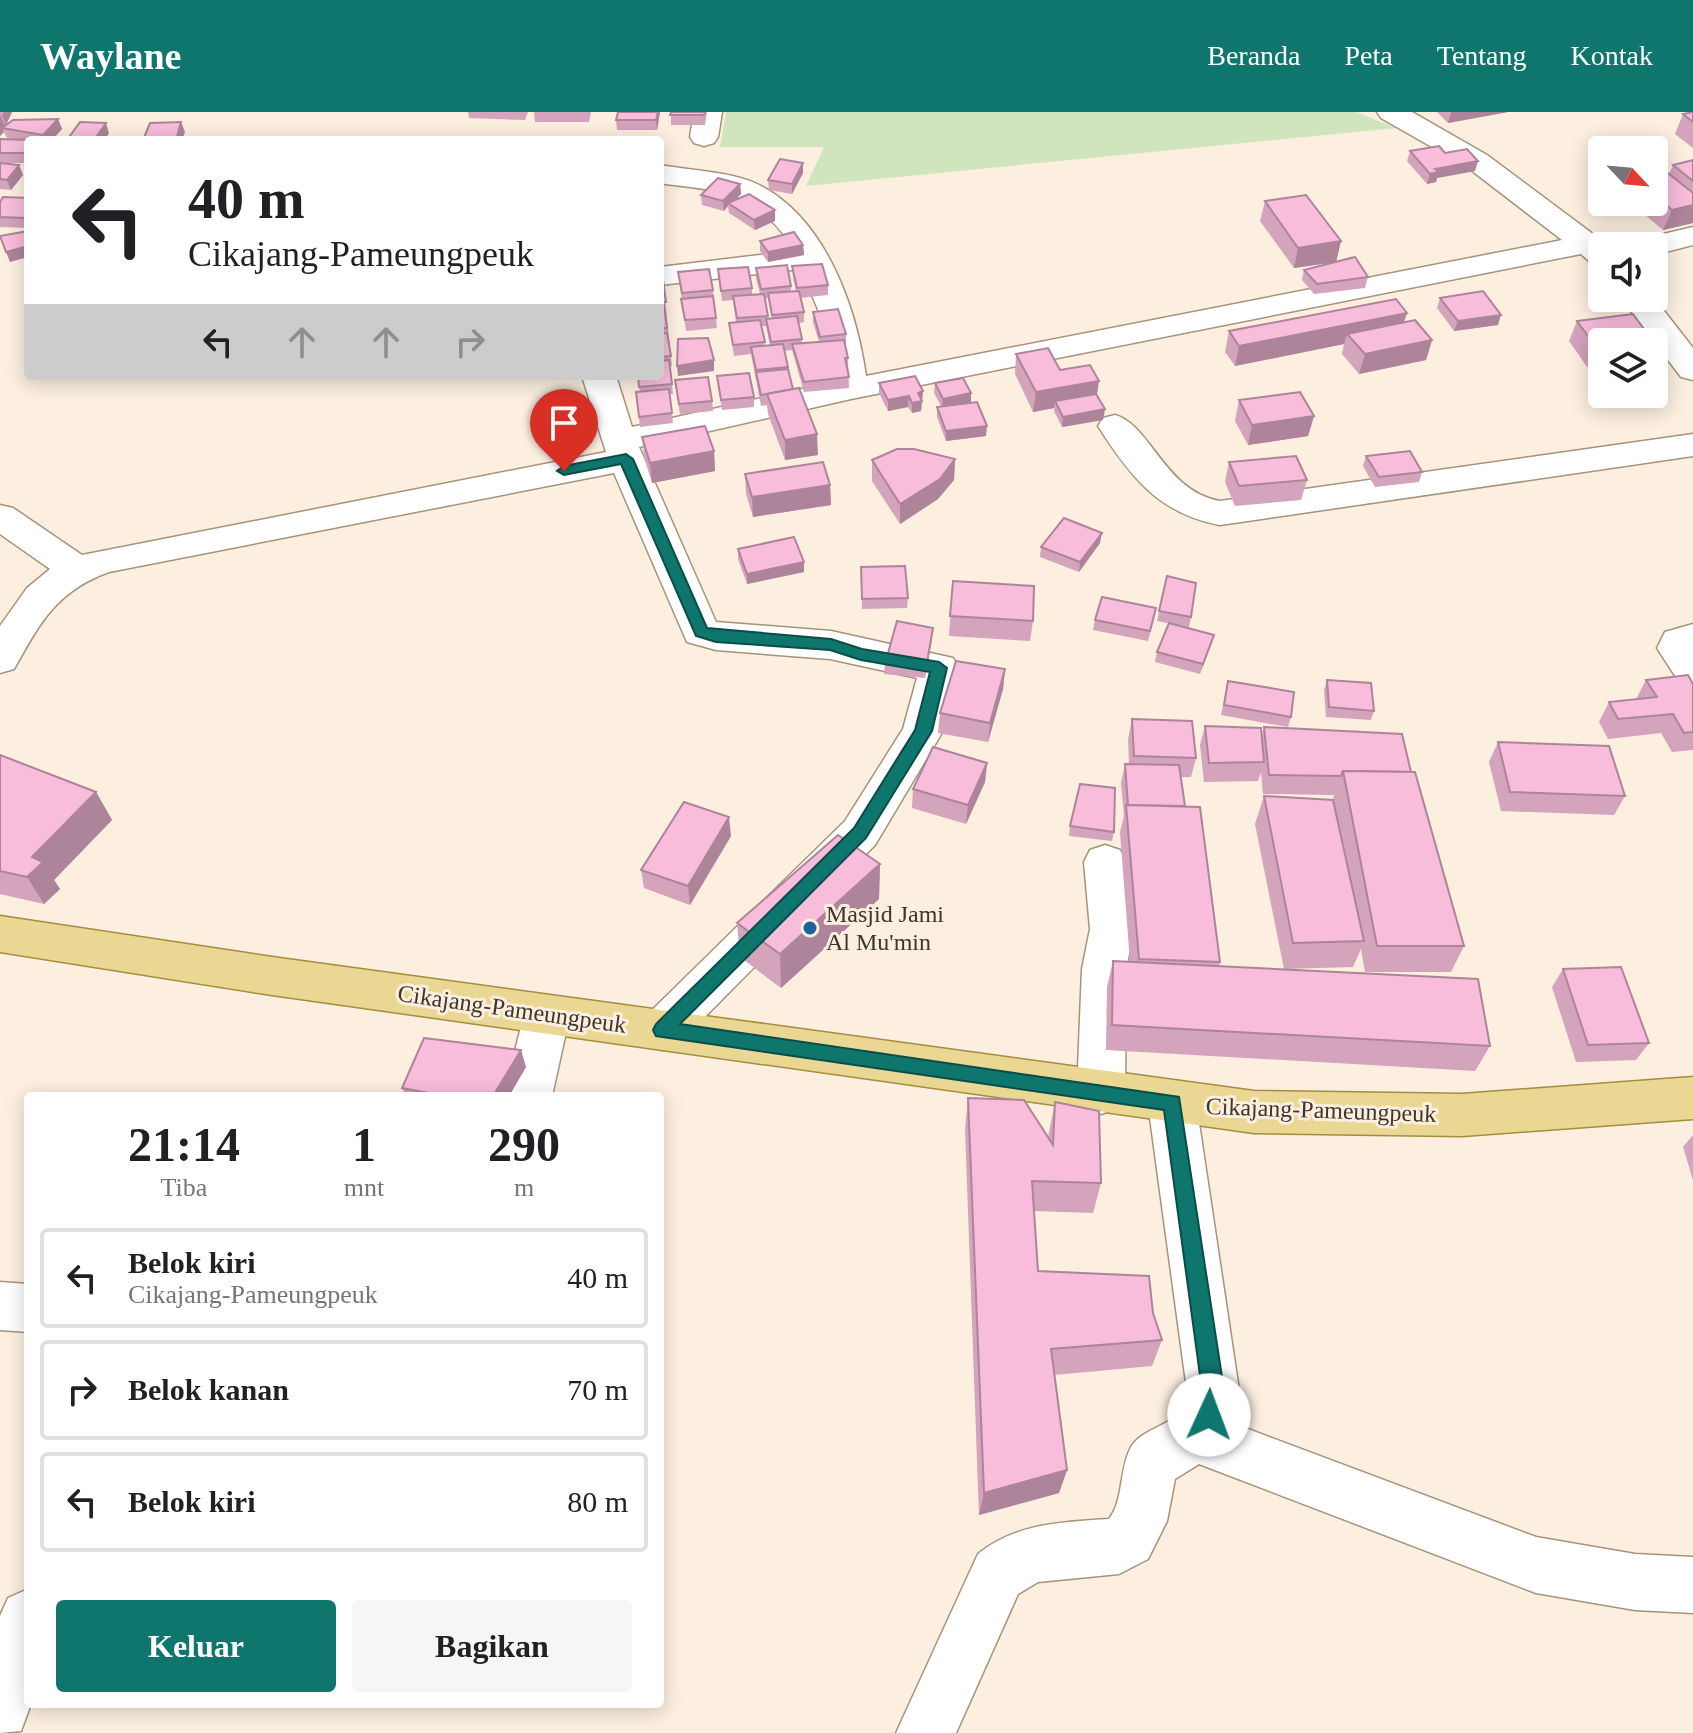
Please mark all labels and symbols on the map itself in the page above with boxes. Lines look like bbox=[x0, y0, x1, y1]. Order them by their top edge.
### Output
north arrow bbox=[1588, 136, 1668, 216]
pin bbox=[530, 389, 598, 471]
place label: Masjid Jami Al Mu'min bbox=[826, 901, 944, 955]
marker: Masjid Jami Al Mu'min bbox=[801, 919, 819, 937]
street label: Cikajang-Pameungpeuk bbox=[396, 980, 628, 1038]
street label: Cikajang-Pameungpeuk bbox=[1205, 1093, 1437, 1127]
position arrow bbox=[1167, 1373, 1251, 1457]

